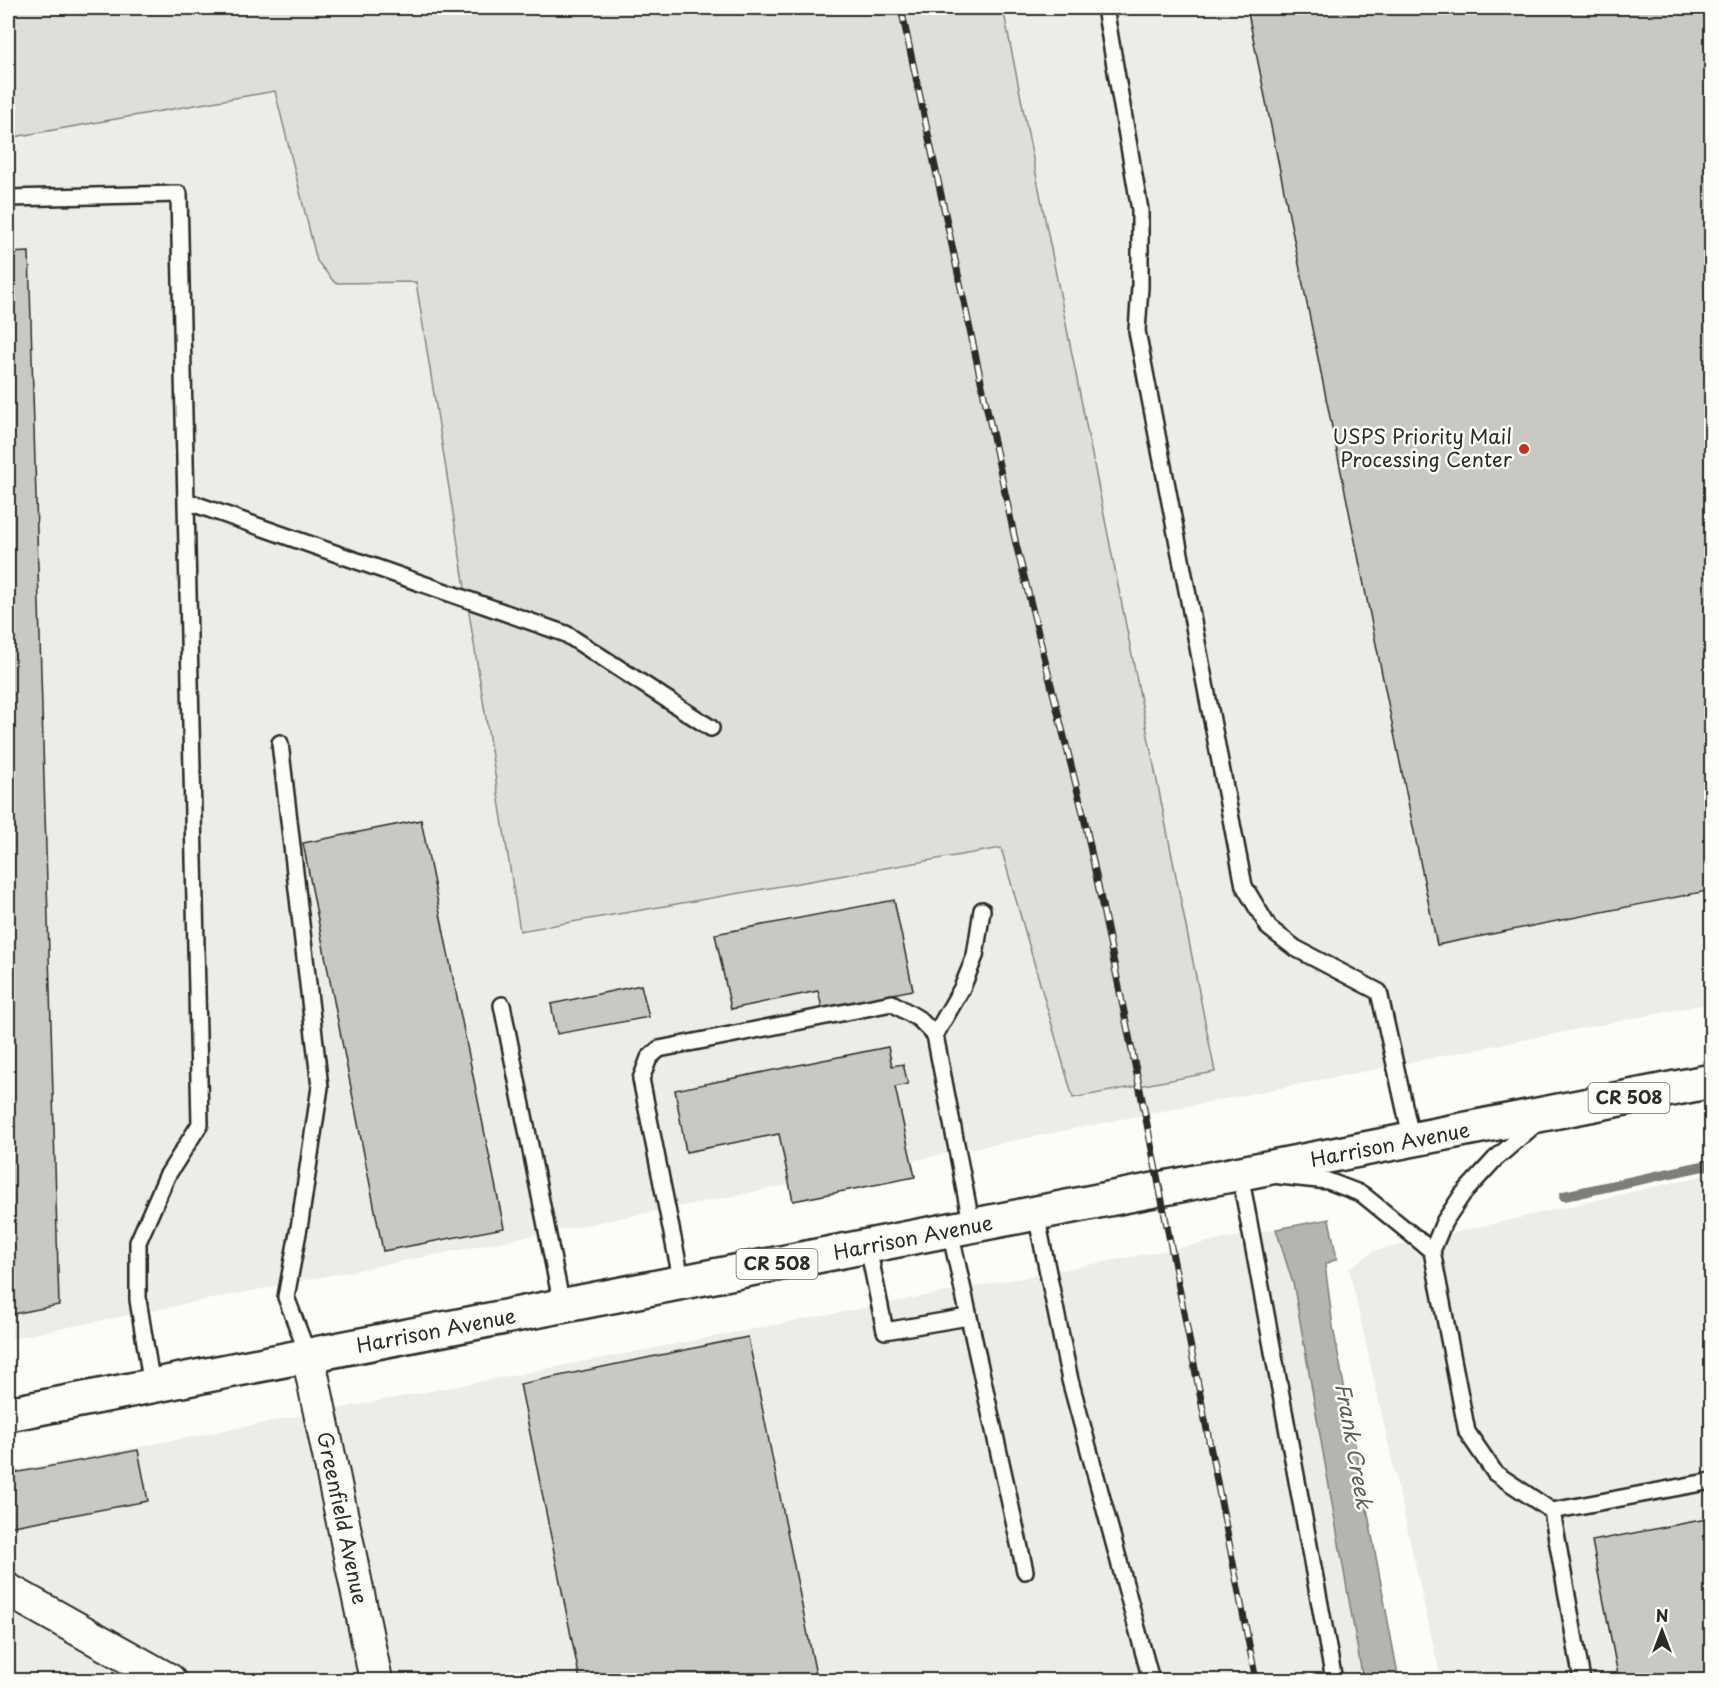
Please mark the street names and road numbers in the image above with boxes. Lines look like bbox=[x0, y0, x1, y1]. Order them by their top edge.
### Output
road number: CR 508 bbox=[1588, 1083, 1670, 1113]
street label: Harrison Avenue bbox=[1308, 1114, 1472, 1174]
street label: Harrison Avenue bbox=[831, 1207, 995, 1267]
road number: CR 508 bbox=[736, 1249, 818, 1279]
street label: Harrison Avenue bbox=[354, 1300, 518, 1360]
street label: Greenfield Avenue bbox=[310, 1429, 376, 1607]

